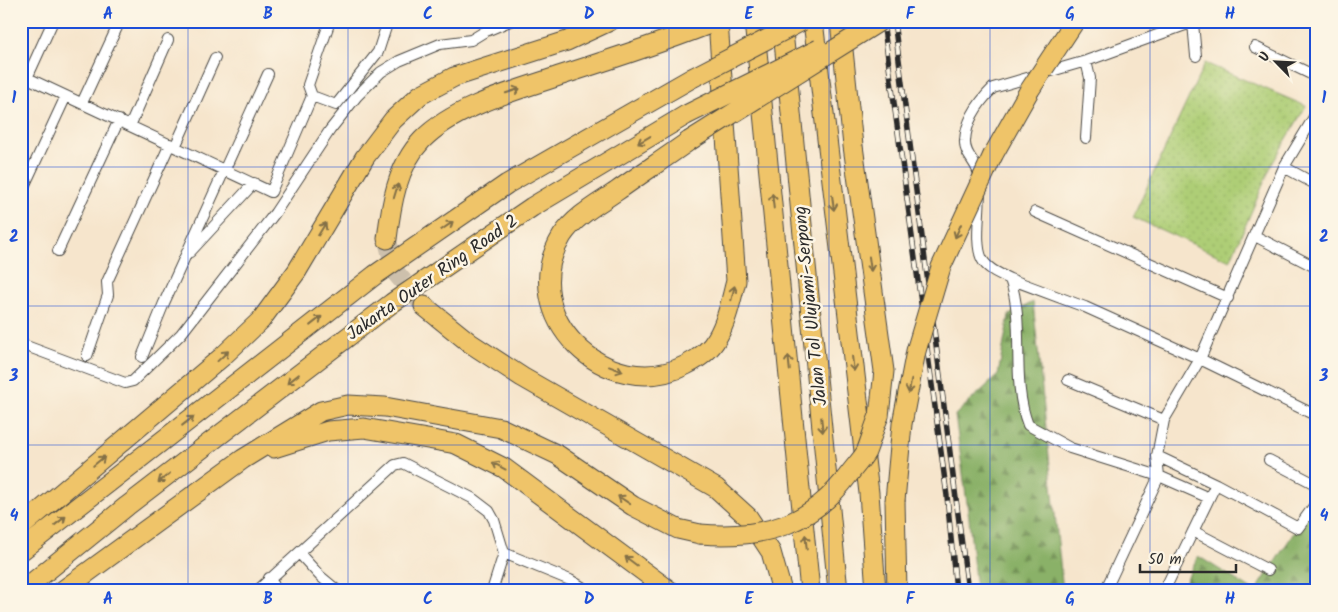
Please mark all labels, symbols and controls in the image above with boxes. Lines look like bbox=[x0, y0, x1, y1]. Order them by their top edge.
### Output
text: A bbox=[103, 2, 113, 27]
text: B bbox=[263, 2, 273, 27]
text: C bbox=[423, 2, 433, 27]
text: D bbox=[584, 2, 595, 27]
text: E bbox=[745, 2, 755, 27]
text: F bbox=[906, 2, 916, 27]
text: G bbox=[1065, 2, 1075, 27]
text: H bbox=[1225, 2, 1235, 27]
north arrow bbox=[1250, 38, 1300, 88]
text: U bbox=[1253, 48, 1277, 65]
text: 1 bbox=[12, 86, 17, 111]
one-way arrow bbox=[505, 86, 521, 96]
text: 1 bbox=[1322, 86, 1327, 111]
one-way arrow bbox=[638, 136, 652, 146]
one-way arrow bbox=[391, 184, 401, 200]
one-way arrow bbox=[768, 194, 778, 210]
one-way arrow bbox=[828, 195, 838, 211]
street label: Jalan Tol Ulujami–Serpong bbox=[787, 204, 836, 407]
street label: Jakarta Outer Ring Road 2 bbox=[341, 208, 525, 349]
one-way arrow bbox=[440, 221, 454, 231]
one-way arrow bbox=[318, 222, 328, 236]
one-way arrow bbox=[953, 223, 962, 238]
text: 2 bbox=[9, 225, 19, 250]
text: 2 bbox=[1319, 225, 1329, 250]
one-way arrow bbox=[865, 255, 875, 271]
one-way arrow bbox=[729, 286, 738, 302]
one-way arrow bbox=[309, 316, 322, 327]
one-way arrow bbox=[216, 351, 229, 362]
one-way arrow bbox=[784, 355, 793, 371]
one-way arrow bbox=[848, 356, 858, 372]
text: 3 bbox=[9, 364, 19, 389]
text: 3 bbox=[1319, 364, 1329, 389]
one-way arrow bbox=[608, 365, 623, 374]
one-way arrow bbox=[287, 373, 300, 384]
one-way arrow bbox=[904, 377, 914, 393]
one-way arrow bbox=[181, 416, 194, 427]
one-way arrow bbox=[817, 416, 827, 432]
one-way arrow bbox=[92, 456, 105, 467]
one-way arrow bbox=[492, 461, 507, 471]
one-way arrow bbox=[158, 472, 171, 483]
one-way arrow bbox=[617, 495, 631, 505]
text: 4 bbox=[10, 504, 19, 529]
text: 4 bbox=[1320, 504, 1329, 529]
one-way arrow bbox=[53, 516, 66, 527]
one-way arrow bbox=[801, 535, 811, 551]
scale bar bbox=[1140, 542, 1237, 574]
text: 50 m bbox=[1148, 548, 1182, 572]
one-way arrow bbox=[625, 556, 638, 567]
text: A bbox=[103, 587, 113, 612]
text: B bbox=[263, 587, 273, 612]
text: C bbox=[423, 587, 433, 612]
text: D bbox=[584, 587, 595, 612]
text: E bbox=[745, 587, 755, 612]
text: F bbox=[906, 587, 916, 612]
text: G bbox=[1065, 587, 1075, 612]
text: H bbox=[1225, 587, 1235, 612]

